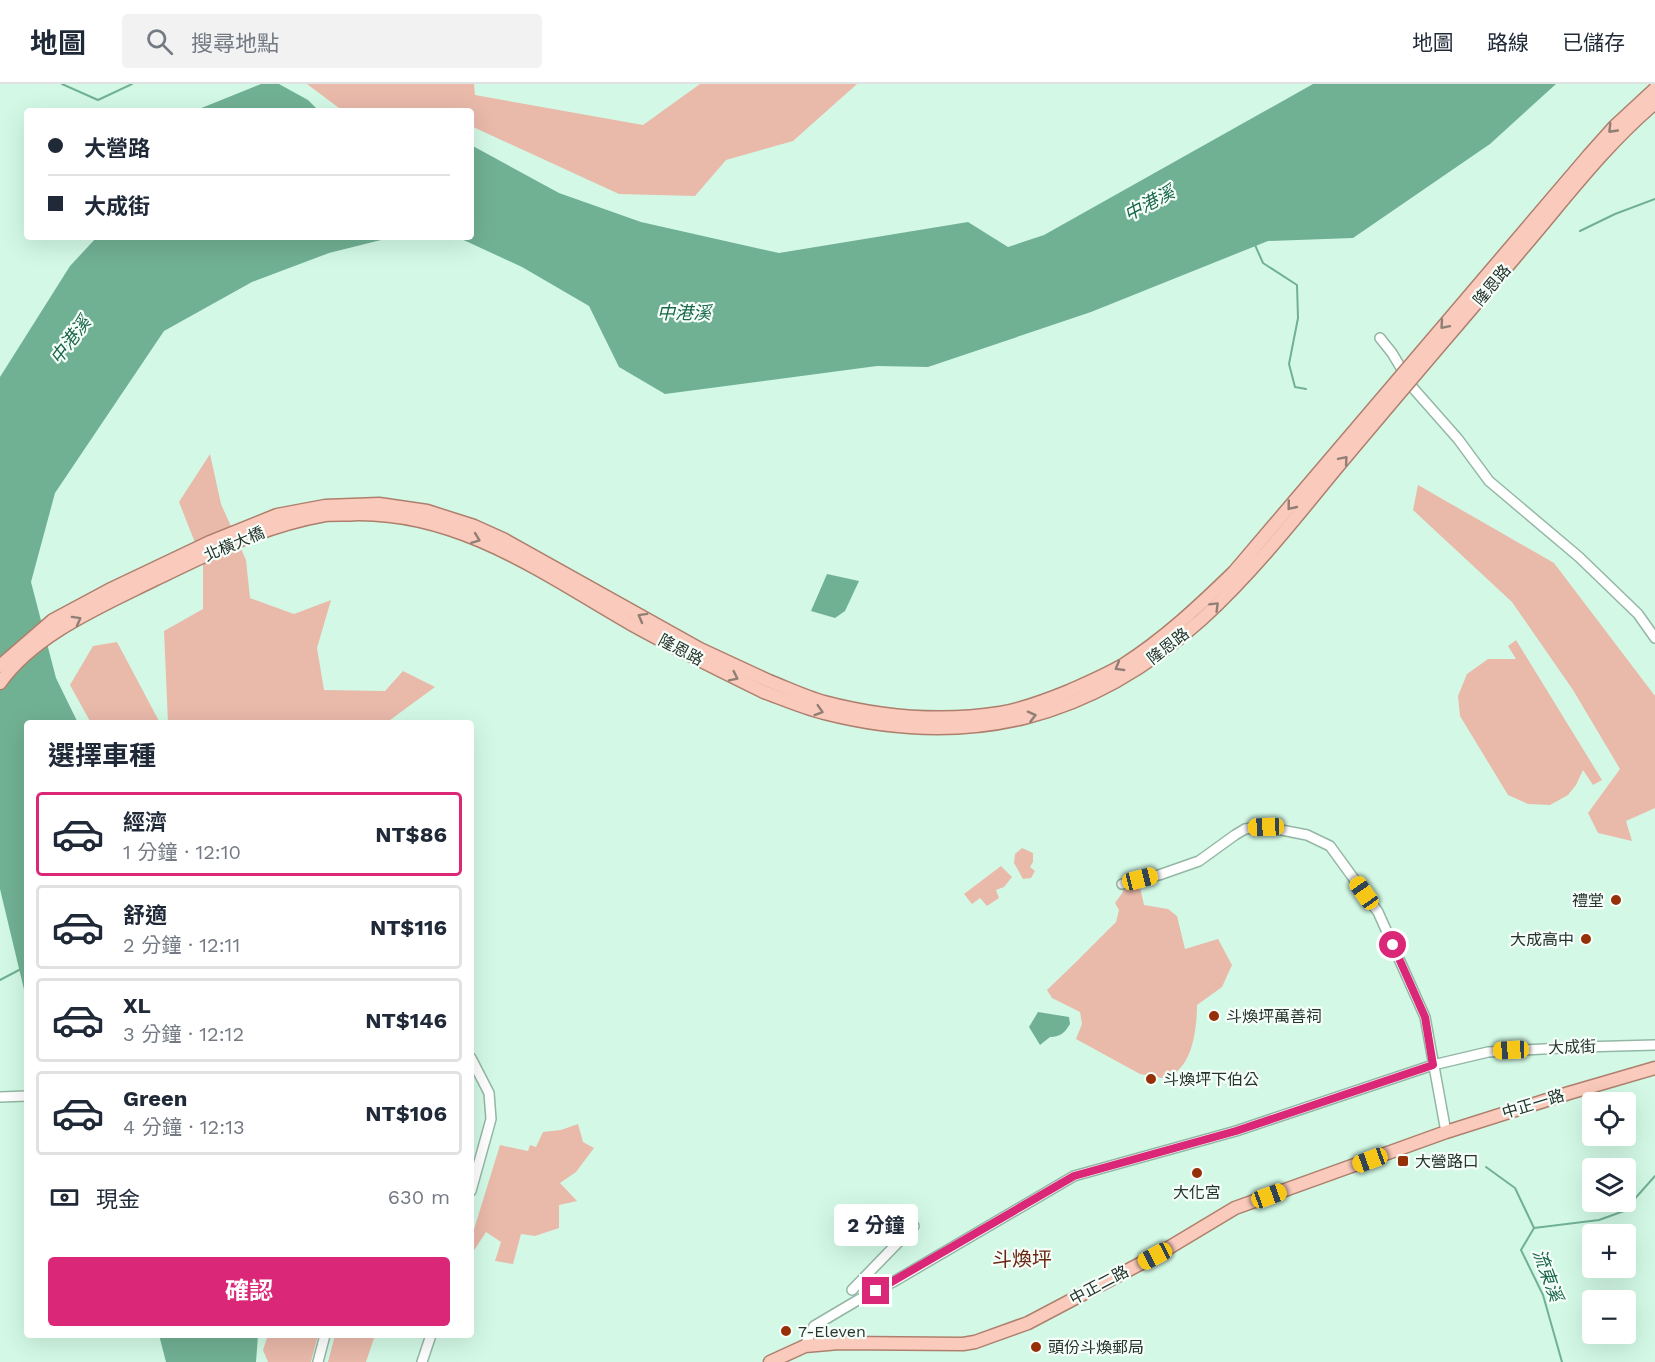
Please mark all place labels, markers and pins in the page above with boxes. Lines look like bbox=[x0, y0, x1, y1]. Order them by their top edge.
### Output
place label: 禮堂 bbox=[1572, 891, 1604, 910]
marker: 禮堂 bbox=[1609, 893, 1623, 907]
place label: 大成高中 bbox=[1510, 930, 1574, 949]
marker: 大成高中 bbox=[1579, 932, 1593, 946]
place label: 斗煥坪萬善祠 bbox=[1226, 1007, 1322, 1026]
marker: 斗煥坪萬善祠 bbox=[1207, 1009, 1221, 1023]
place label: 斗煥坪下伯公 bbox=[1163, 1070, 1259, 1089]
marker: 斗煥坪下伯公 bbox=[1144, 1072, 1158, 1086]
place label: 大營路口 bbox=[1415, 1152, 1479, 1171]
marker: 大營路口 bbox=[1396, 1154, 1410, 1168]
marker: 大化宮 bbox=[1190, 1166, 1204, 1180]
place label: 大化宮 bbox=[1173, 1183, 1221, 1202]
place label: 7-Eleven bbox=[798, 1322, 866, 1341]
marker: 7-Eleven bbox=[779, 1324, 793, 1338]
place label: 頭份斗煥郵局 bbox=[1048, 1338, 1144, 1357]
marker: 頭份斗煥郵局 bbox=[1029, 1340, 1043, 1354]

